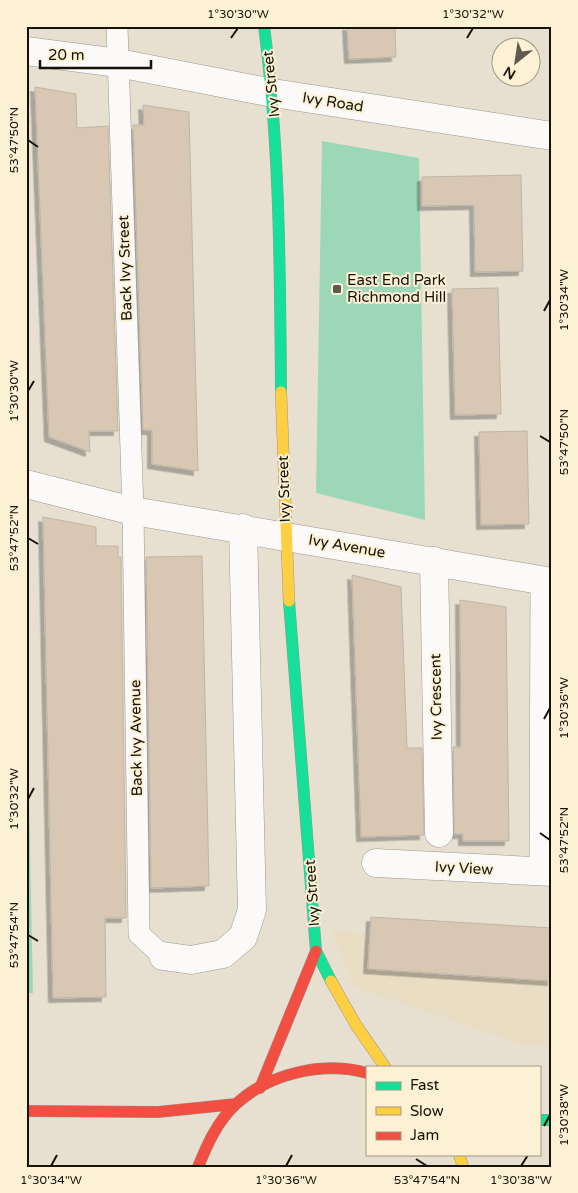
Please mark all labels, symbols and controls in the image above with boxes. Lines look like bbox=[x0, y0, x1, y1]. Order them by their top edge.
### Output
text: 1°30'30"W bbox=[207, 7, 269, 21]
text: 1°30'32"W bbox=[442, 7, 504, 21]
scale bar bbox=[40, 38, 151, 70]
north arrow bbox=[490, 38, 540, 88]
text: 20 m bbox=[48, 46, 85, 64]
street label: Ivy Street bbox=[259, 50, 283, 118]
text: N bbox=[501, 63, 519, 83]
street label: Ivy Road bbox=[301, 88, 365, 116]
text: 53°47'50"N bbox=[7, 107, 21, 173]
street label: Back Ivy Street bbox=[114, 215, 136, 321]
text: 1°30'34"W bbox=[557, 269, 571, 331]
place label: East End Park Richmond Hill bbox=[347, 271, 446, 306]
marker: East End Park Richmond Hill bbox=[331, 283, 343, 295]
text: 1°30'30"W bbox=[7, 360, 21, 422]
text: 53°47'50"N bbox=[557, 409, 571, 475]
street label: Ivy Street bbox=[274, 455, 294, 523]
text: 53°47'52"N bbox=[7, 505, 21, 571]
street label: Ivy Avenue bbox=[307, 530, 387, 562]
street label: Ivy Crescent bbox=[426, 653, 446, 740]
text: 1°30'36"W bbox=[557, 677, 571, 739]
street label: Back Ivy Avenue bbox=[126, 680, 146, 796]
text: 1°30'32"W bbox=[7, 768, 21, 830]
text: 53°47'52"N bbox=[557, 807, 571, 873]
street label: Ivy View bbox=[434, 857, 494, 879]
street label: Ivy Street bbox=[301, 859, 323, 927]
text: 53°47'54"N bbox=[7, 902, 21, 968]
legend bbox=[366, 1066, 540, 1156]
text: Fast bbox=[410, 1076, 440, 1094]
text: 1°30'38"W bbox=[557, 1084, 571, 1146]
text: Slow bbox=[410, 1102, 444, 1120]
text: Jam bbox=[410, 1126, 439, 1144]
text: 1°30'34"W bbox=[20, 1173, 82, 1187]
text: 1°30'36"W bbox=[255, 1173, 317, 1187]
text: 53°47'54"N bbox=[394, 1173, 460, 1187]
text: 1°30'38"W bbox=[490, 1173, 552, 1187]

